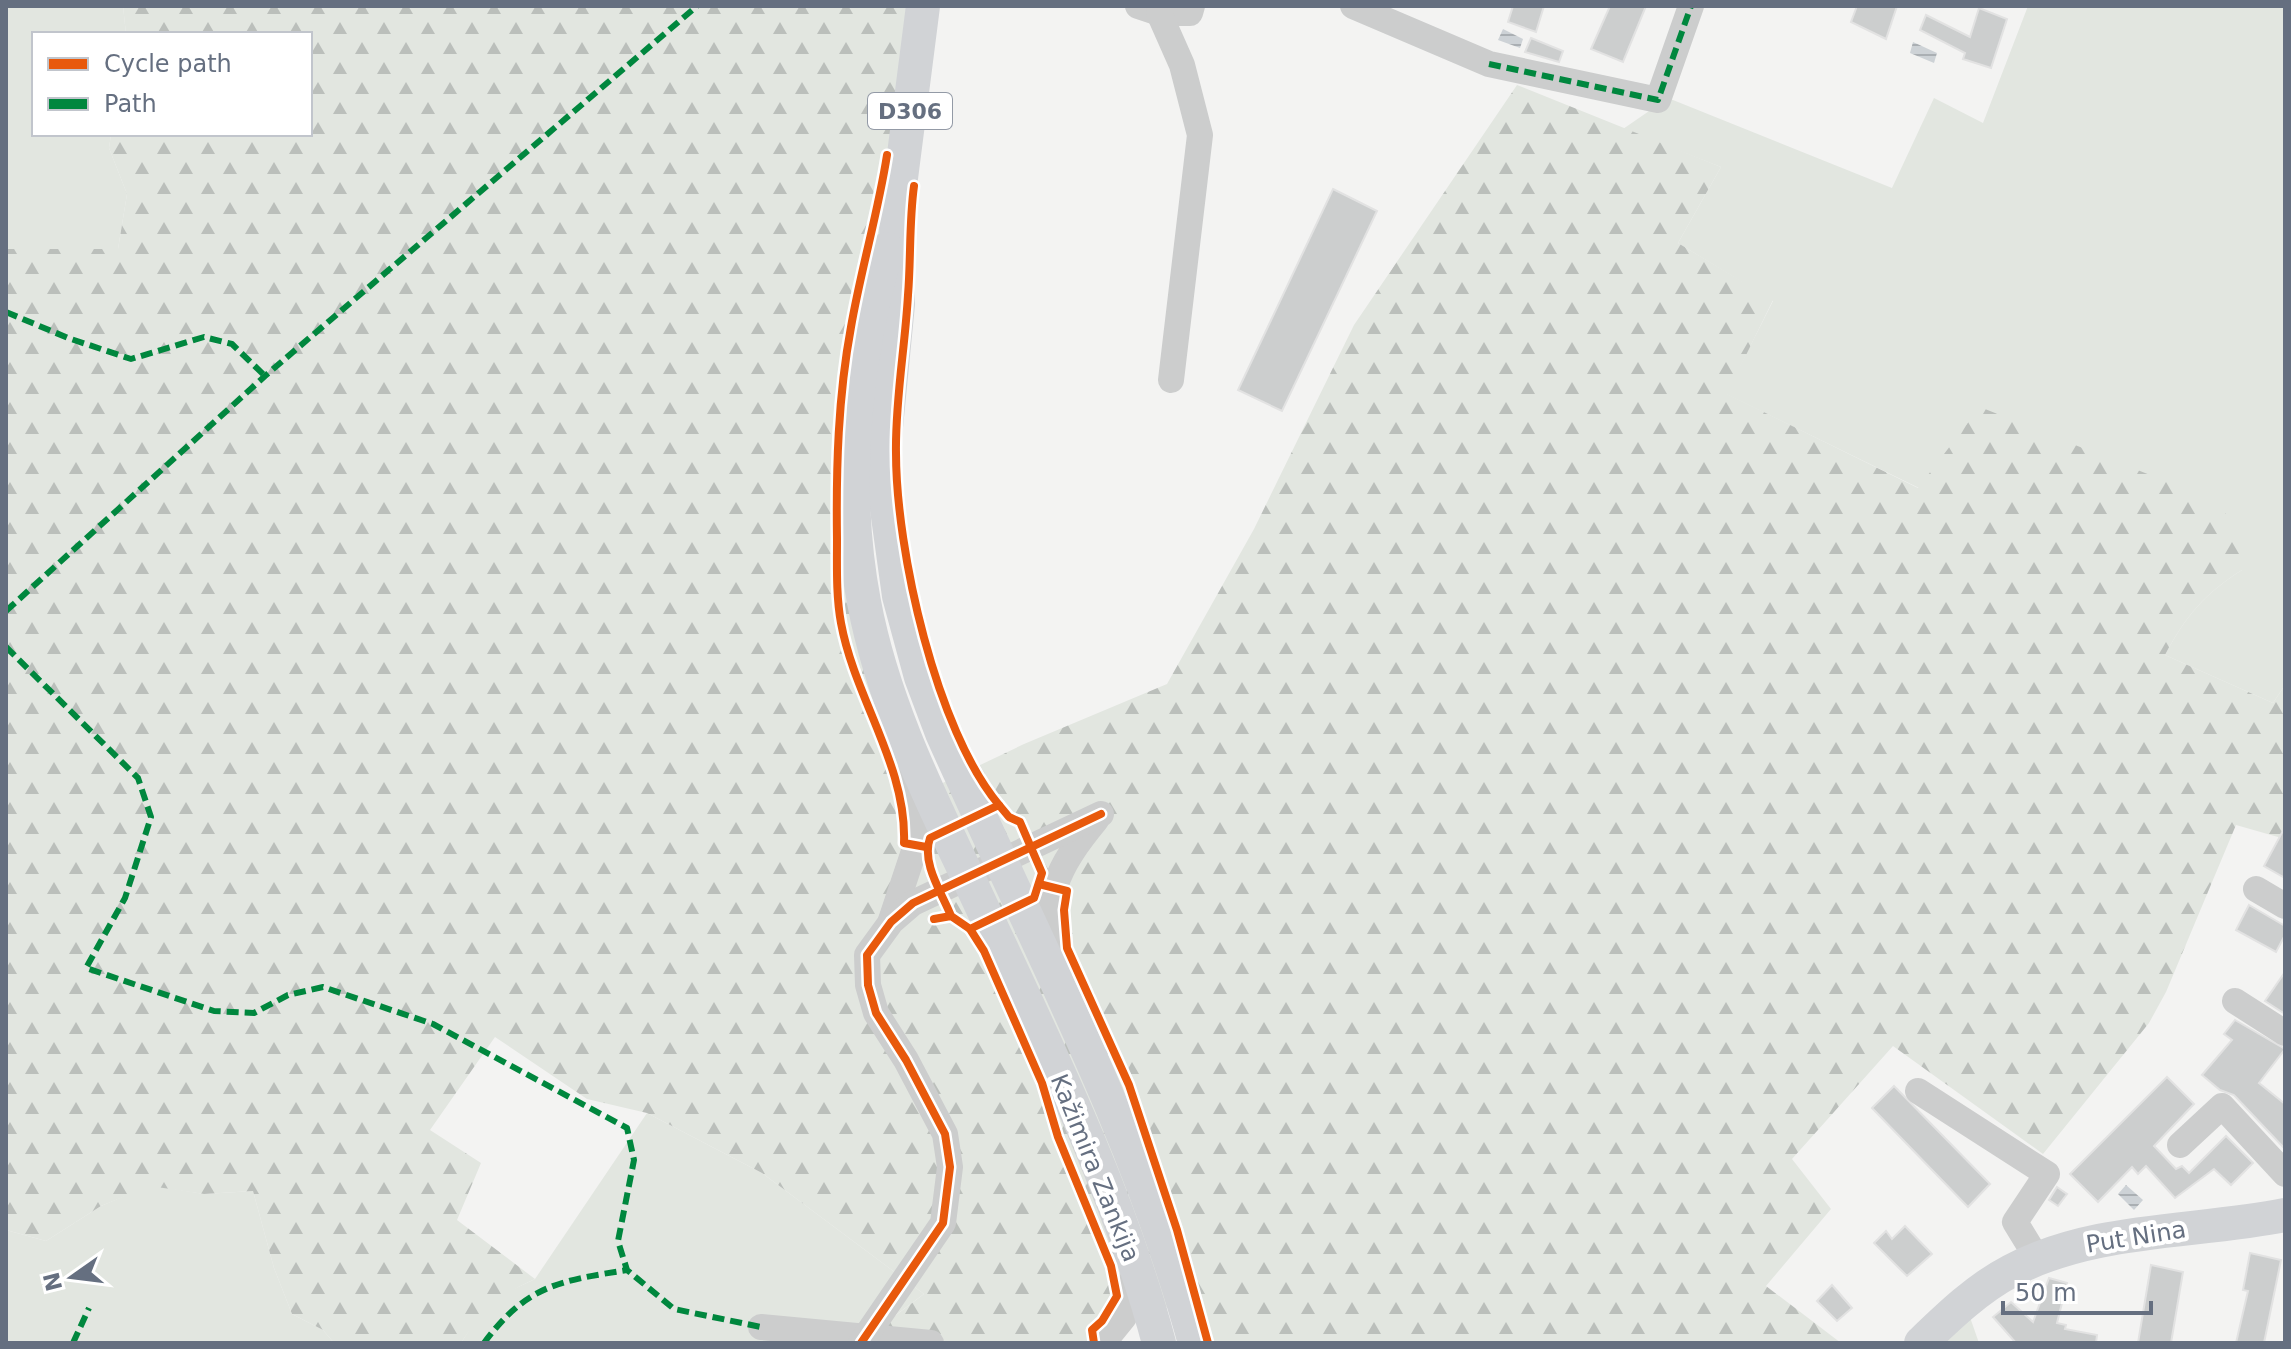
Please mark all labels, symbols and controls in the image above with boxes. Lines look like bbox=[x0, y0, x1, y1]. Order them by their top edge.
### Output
legend bbox=[32, 32, 312, 136]
text: Cycle path bbox=[104, 50, 232, 78]
text: Path bbox=[104, 90, 157, 118]
road number: D306 bbox=[868, 93, 952, 129]
street label: Kažimira Zankija bbox=[1045, 1070, 1145, 1266]
street label: Put Nina bbox=[2084, 1215, 2188, 1259]
north arrow bbox=[32, 1237, 112, 1317]
scale bar bbox=[2003, 1265, 2151, 1315]
text: N bbox=[39, 1270, 67, 1294]
text: 50 m bbox=[2015, 1279, 2077, 1307]

